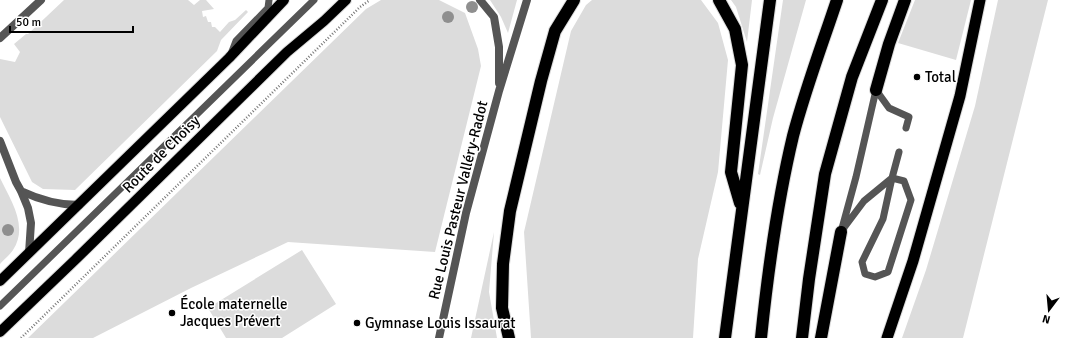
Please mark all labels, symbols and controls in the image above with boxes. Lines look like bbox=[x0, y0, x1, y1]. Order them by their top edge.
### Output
scale bar bbox=[10, 8, 133, 34]
text: 50 m bbox=[16, 15, 41, 30]
place label: Total bbox=[925, 68, 956, 86]
marker: Total bbox=[912, 72, 922, 82]
street label: Rue Louis Pasteur Valléry-Radot bbox=[425, 99, 491, 301]
street label: Route de Choisy bbox=[119, 112, 203, 196]
north arrow bbox=[1029, 290, 1069, 330]
place label: École maternelle Jacques Prévert bbox=[180, 294, 287, 330]
marker: École maternelle Jacques Prévert bbox=[167, 308, 177, 318]
text: N bbox=[1041, 312, 1052, 326]
place label: Gymnase Louis Issaurat bbox=[365, 314, 515, 332]
marker: Gymnase Louis Issaurat bbox=[352, 318, 362, 328]

